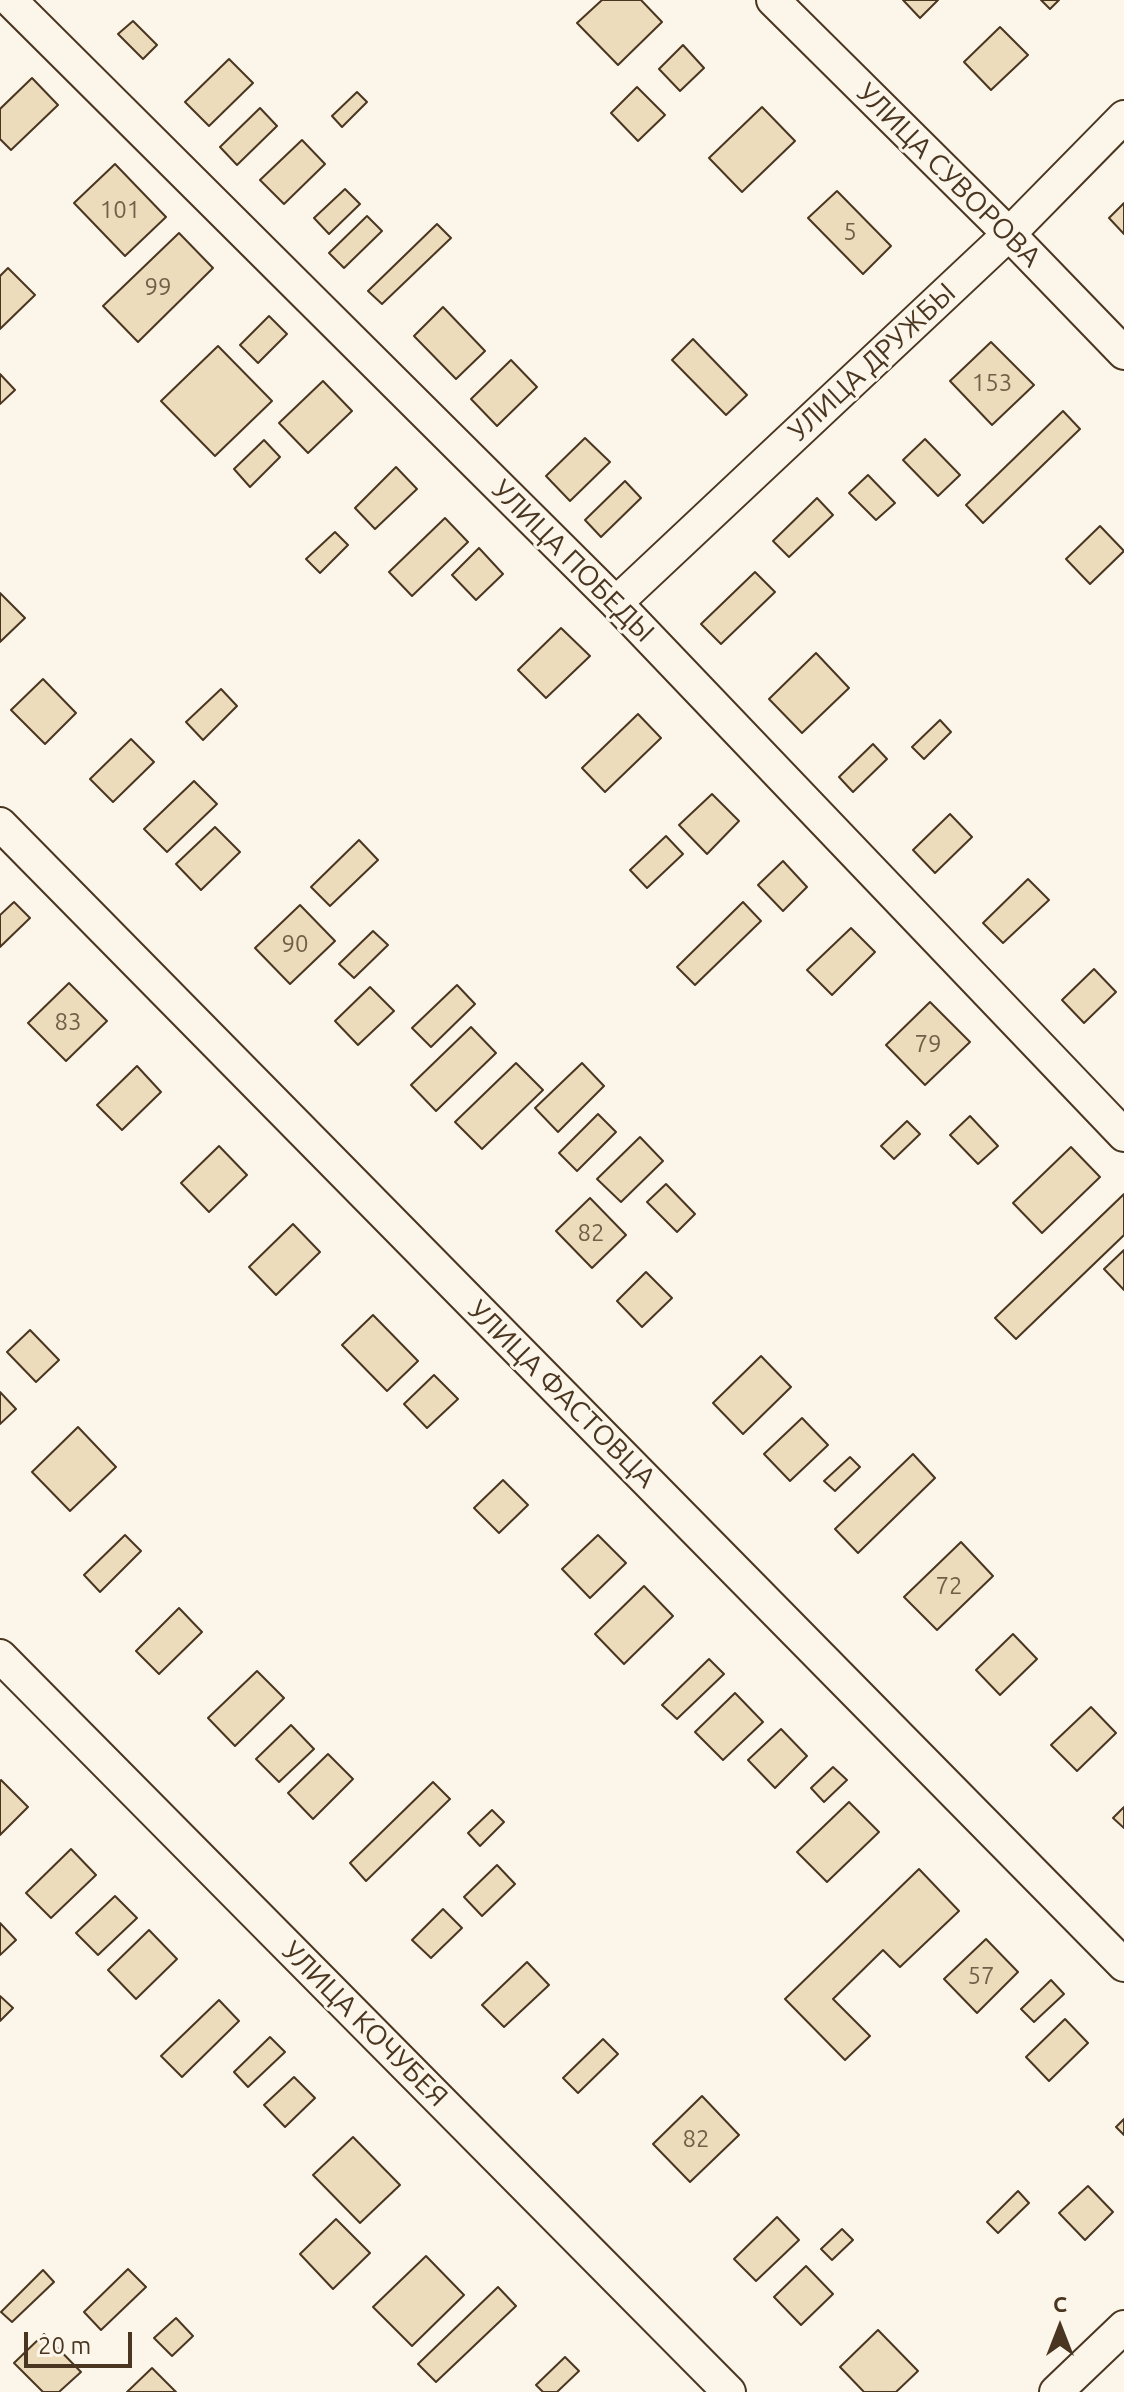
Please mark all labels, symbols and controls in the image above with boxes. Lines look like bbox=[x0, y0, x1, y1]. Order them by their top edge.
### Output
street label: УЛИЦА СУВОРОВА bbox=[850, 76, 1048, 274]
house number: 101 bbox=[100, 196, 140, 224]
house number: 5 bbox=[843, 218, 857, 246]
house number: 99 bbox=[144, 273, 172, 301]
street label: УЛИЦА ДРУЖБЫ bbox=[782, 276, 962, 448]
house number: 153 bbox=[972, 369, 1012, 397]
street label: УЛИЦА ПОБЕДЫ bbox=[485, 473, 661, 649]
house number: 90 bbox=[281, 930, 309, 958]
house number: 83 bbox=[54, 1008, 82, 1036]
house number: 79 bbox=[914, 1030, 942, 1058]
house number: 82 bbox=[577, 1219, 605, 1247]
street label: УЛИЦА ФАСТОВЦА bbox=[461, 1293, 663, 1495]
house number: 72 bbox=[935, 1572, 963, 1600]
street label: УЛИЦА КОЧУБЕЯ bbox=[275, 1934, 455, 2114]
house number: 57 bbox=[967, 1962, 995, 1990]
house number: 82 bbox=[682, 2125, 710, 2153]
north arrow bbox=[1020, 2288, 1100, 2368]
text: С bbox=[1053, 2291, 1067, 2316]
scale bar bbox=[28, 2316, 136, 2366]
text: 20 m bbox=[38, 2332, 91, 2359]

